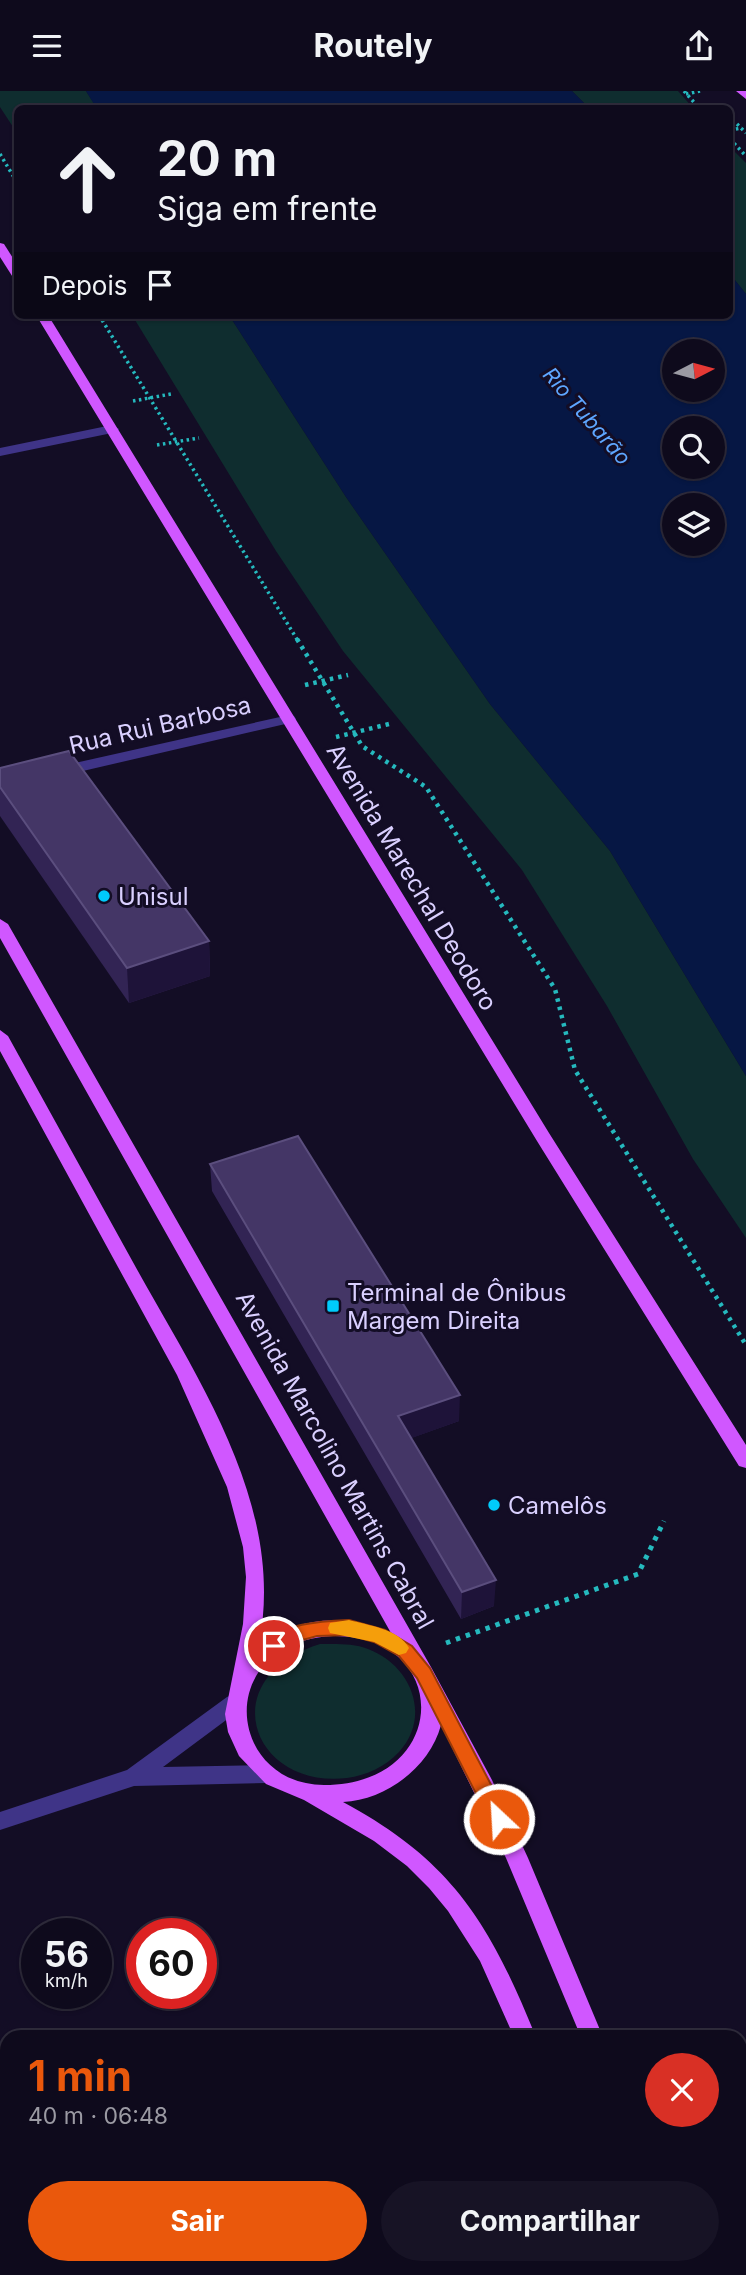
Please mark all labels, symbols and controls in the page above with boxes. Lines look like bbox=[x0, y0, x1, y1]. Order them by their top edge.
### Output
text: Routely bbox=[314, 26, 432, 65]
icon: menu bbox=[28, 27, 66, 65]
icon: share bbox=[680, 27, 718, 65]
text: 20 m bbox=[157, 129, 277, 188]
icon: ahead bbox=[42, 133, 133, 224]
text: Siga em frente bbox=[157, 189, 377, 228]
icon: arrive bbox=[141, 266, 179, 304]
text: Depois bbox=[42, 270, 127, 301]
north arrow bbox=[662, 339, 724, 403]
map controls bbox=[662, 339, 725, 556]
water label: Rio Tubarão bbox=[538, 362, 636, 470]
button: search bbox=[662, 416, 725, 479]
button: layers bbox=[662, 493, 725, 556]
street label: Rua Rui Barbosa bbox=[66, 690, 254, 760]
street label: Avenida Marechal Deodoro bbox=[321, 738, 503, 1016]
place label: Unisul bbox=[118, 882, 189, 911]
marker: Unisul bbox=[96, 888, 112, 904]
place label: Terminal de Ônibus Margem Direita bbox=[347, 1278, 566, 1335]
street label: Avenida Marcolino Martins Cabral bbox=[230, 1286, 440, 1634]
marker: Terminal de Ônibus Margem Direita bbox=[325, 1298, 341, 1314]
place label: Camelôs bbox=[508, 1491, 607, 1520]
marker: Camelôs bbox=[486, 1497, 502, 1513]
pin bbox=[244, 1616, 304, 1676]
icon: arrive bbox=[255, 1627, 293, 1665]
position arrow bbox=[462, 1782, 536, 1856]
speed limit sign: 60 bbox=[126, 1918, 217, 2009]
text: 56 bbox=[44, 1933, 89, 1975]
text: km/h bbox=[45, 1970, 88, 1991]
text: 1 min bbox=[28, 2050, 132, 2101]
button: close bbox=[645, 2053, 719, 2127]
text: 40 m · 06:48 bbox=[28, 2102, 168, 2130]
button: Sair bbox=[28, 2181, 367, 2261]
button: Compartilhar bbox=[381, 2181, 719, 2261]

